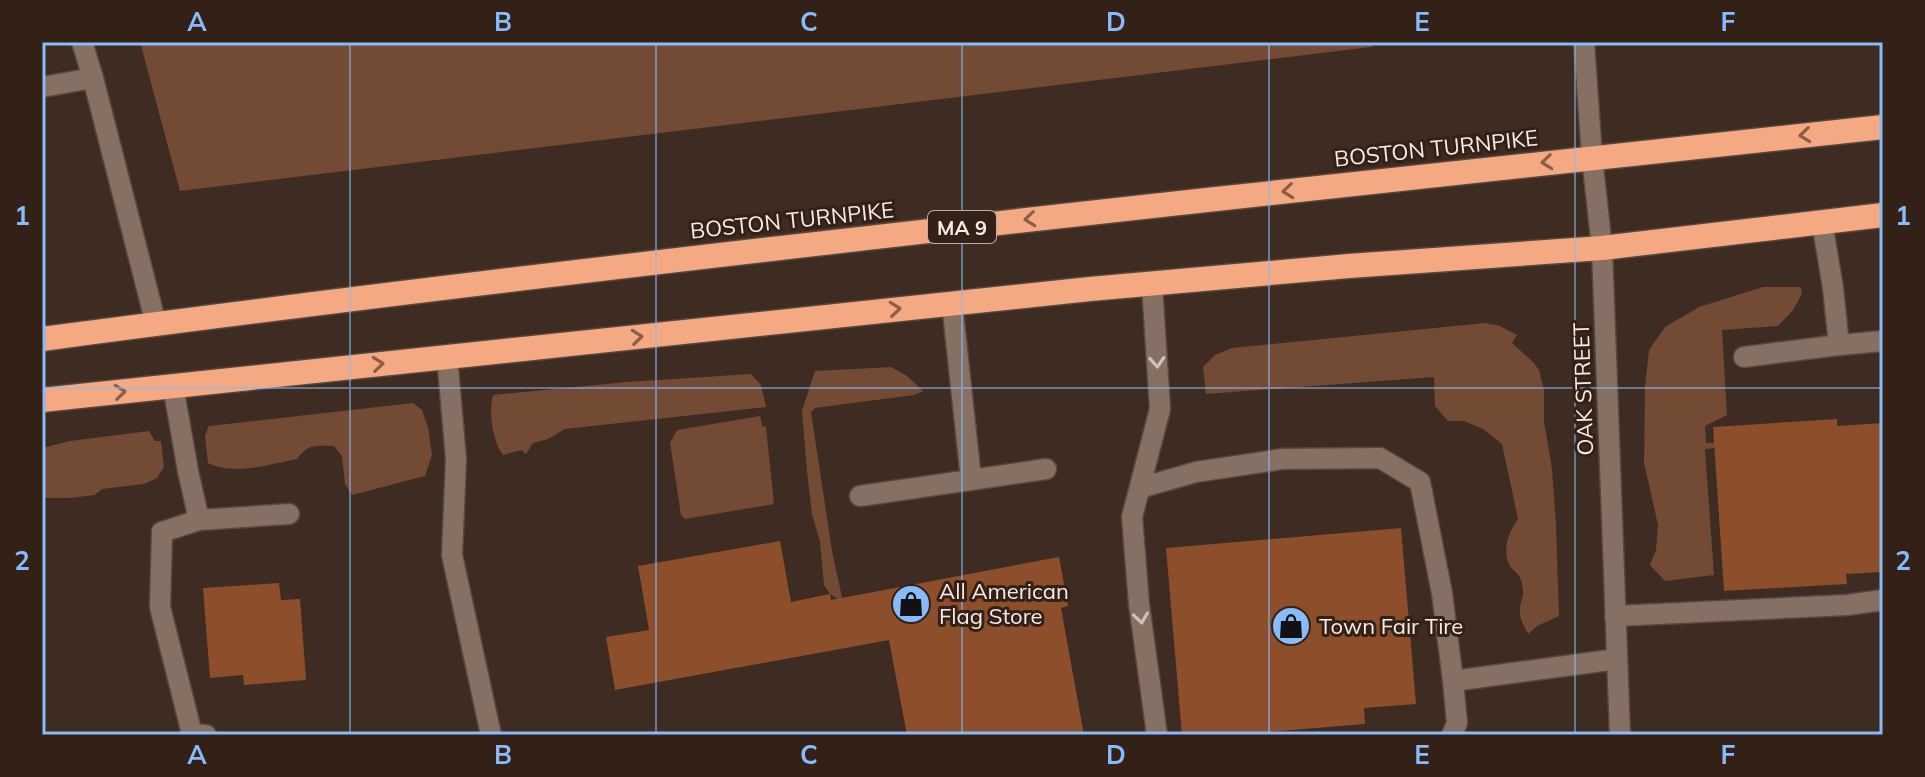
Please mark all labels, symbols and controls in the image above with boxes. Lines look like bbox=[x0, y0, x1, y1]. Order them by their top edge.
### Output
text: A bbox=[187, 5, 207, 38]
text: B bbox=[494, 5, 512, 38]
text: C bbox=[800, 5, 818, 38]
text: D bbox=[1106, 5, 1126, 38]
text: E bbox=[1414, 5, 1430, 38]
text: F bbox=[1721, 5, 1736, 38]
street label: BOSTON TURNPIKE bbox=[1333, 123, 1539, 173]
one-way arrow bbox=[1798, 127, 1811, 144]
one-way arrow bbox=[1540, 154, 1553, 171]
one-way arrow bbox=[1282, 183, 1295, 200]
street label: BOSTON TURNPIKE bbox=[689, 195, 895, 245]
text: 1 bbox=[14, 199, 30, 232]
text: 1 bbox=[1895, 199, 1911, 232]
road number: MA 9 bbox=[928, 211, 996, 243]
one-way arrow bbox=[1023, 211, 1036, 228]
one-way arrow bbox=[889, 301, 902, 318]
street label: OAK STREET bbox=[1567, 322, 1599, 456]
one-way arrow bbox=[631, 328, 644, 345]
one-way arrow bbox=[372, 355, 385, 372]
one-way arrow bbox=[1148, 356, 1165, 369]
one-way arrow bbox=[113, 384, 126, 401]
text: 2 bbox=[14, 544, 30, 577]
text: 2 bbox=[1895, 544, 1911, 577]
place label: All American Flag Store bbox=[939, 577, 1069, 630]
shop icon: All American Flag Store bbox=[890, 583, 932, 625]
shop icon: Town Fair Tire bbox=[1270, 605, 1312, 647]
one-way arrow bbox=[1132, 612, 1149, 625]
place label: Town Fair Tire bbox=[1319, 612, 1463, 640]
text: A bbox=[187, 738, 207, 771]
text: B bbox=[494, 738, 512, 771]
text: C bbox=[800, 738, 818, 771]
text: D bbox=[1106, 738, 1126, 771]
text: E bbox=[1414, 738, 1430, 771]
text: F bbox=[1721, 738, 1736, 771]

